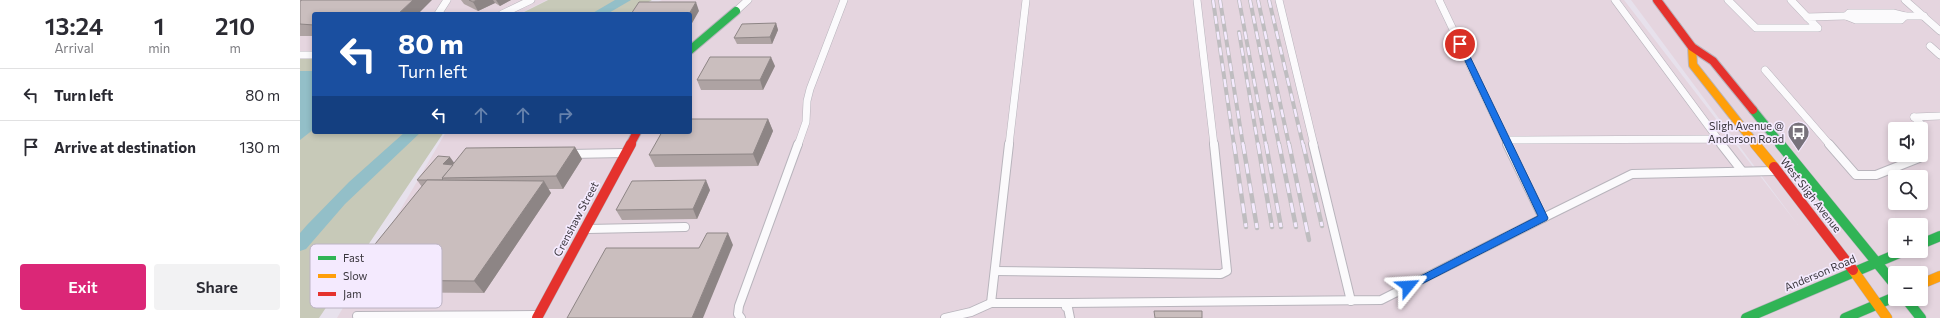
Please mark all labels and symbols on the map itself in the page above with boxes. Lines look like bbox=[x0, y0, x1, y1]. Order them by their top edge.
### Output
pin bbox=[1443, 27, 1477, 61]
place label: Sligh Avenue @ Anderson Road bbox=[1708, 119, 1784, 145]
bus stop icon: Sligh Avenue @ Anderson Road bbox=[1786, 119, 1812, 152]
street label: West Sligh Avenue bbox=[1778, 155, 1845, 235]
street label: Crenshaw Street bbox=[550, 179, 601, 258]
legend bbox=[310, 244, 442, 308]
text: Fast bbox=[343, 251, 365, 264]
street label: Anderson Road bbox=[1782, 252, 1857, 293]
position arrow bbox=[1387, 265, 1429, 307]
text: Slow bbox=[343, 269, 368, 282]
text: Jam bbox=[343, 287, 362, 301]

